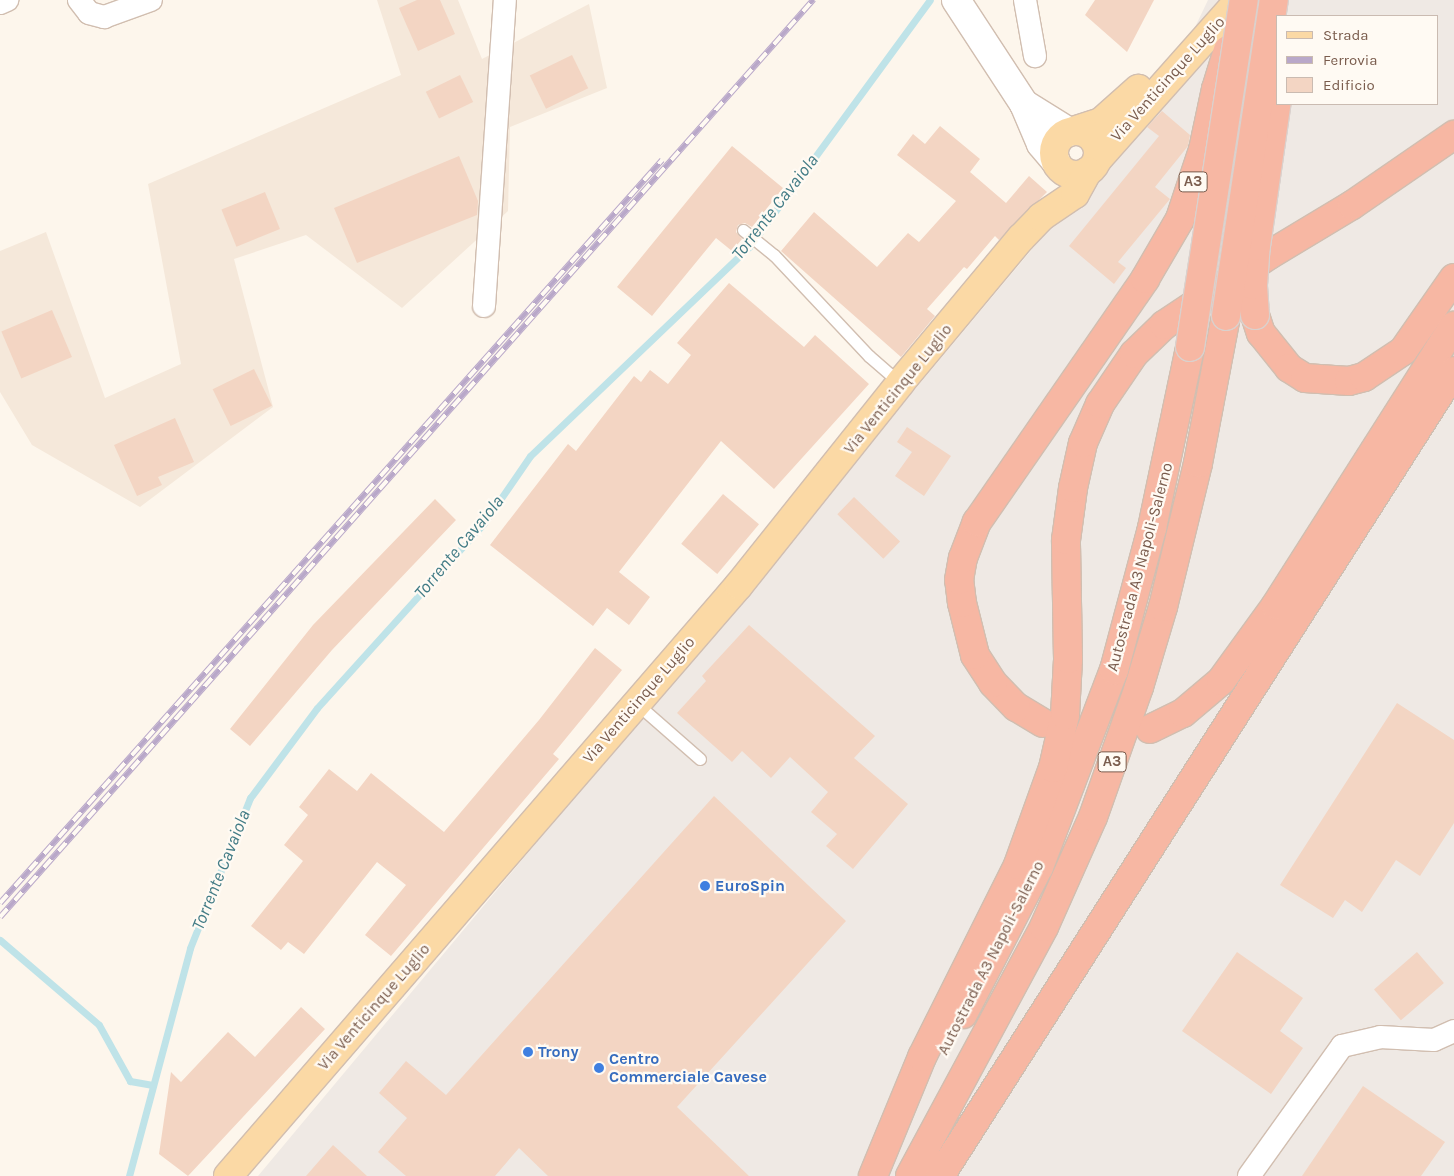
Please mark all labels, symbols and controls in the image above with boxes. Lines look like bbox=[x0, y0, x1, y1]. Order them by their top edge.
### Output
street label: Via Venticinque Luglio bbox=[1107, 13, 1229, 145]
legend bbox=[1276, 15, 1439, 105]
text: Strada bbox=[1323, 26, 1369, 44]
text: Ferrovia bbox=[1323, 51, 1377, 69]
text: Edificio bbox=[1323, 76, 1375, 94]
water label: Torrente Cavaiola bbox=[727, 150, 823, 264]
road number: A3 bbox=[1178, 170, 1208, 194]
street label: Via Venticinque Luglio bbox=[840, 320, 956, 458]
street label: Autostrada A3 Napoli-Salerno bbox=[1103, 461, 1177, 673]
water label: Torrente Cavaiola bbox=[410, 491, 508, 603]
street label: Via Venticinque Luglio bbox=[579, 633, 699, 767]
road number: A3 bbox=[1097, 750, 1127, 774]
water label: Torrente Cavaiola bbox=[187, 807, 255, 933]
street label: Autostrada A3 Napoli-Salerno bbox=[934, 858, 1048, 1058]
place label: EuroSpin bbox=[715, 876, 785, 896]
marker: EuroSpin bbox=[699, 880, 711, 892]
street label: Via Venticinque Luglio bbox=[314, 940, 434, 1074]
place label: Trony bbox=[538, 1042, 579, 1062]
marker: Trony bbox=[522, 1046, 534, 1058]
place label: Centro Commerciale Cavese bbox=[609, 1049, 767, 1087]
marker: Centro Commerciale Cavese bbox=[593, 1062, 605, 1074]

